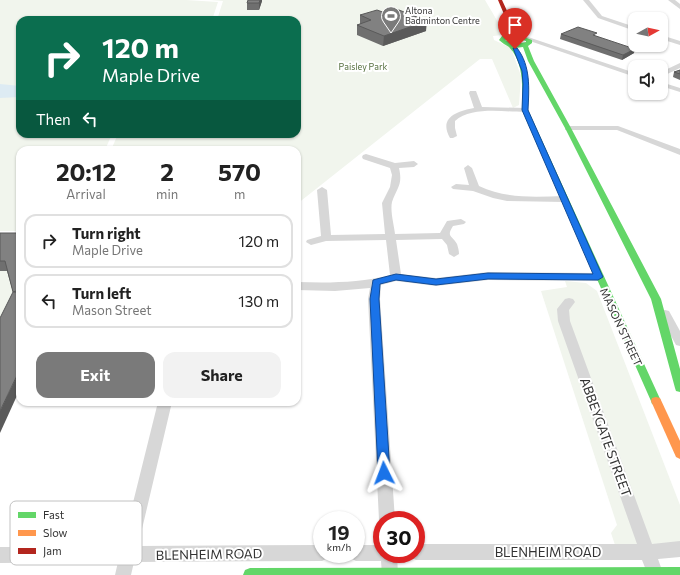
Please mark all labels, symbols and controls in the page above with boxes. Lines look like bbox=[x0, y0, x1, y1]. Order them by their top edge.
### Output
sports icon: Altona Badminton Centre bbox=[380, 5, 402, 33]
place label: Altona Badminton Centre bbox=[405, 5, 480, 26]
pin bbox=[498, 8, 532, 49]
north arrow bbox=[628, 12, 668, 52]
map controls bbox=[628, 12, 668, 100]
icon: arrive bbox=[504, 14, 526, 36]
text: 120 m bbox=[102, 30, 179, 64]
icon: right bbox=[36, 32, 88, 84]
button: sound bbox=[628, 60, 668, 100]
park label: Paisley Park bbox=[339, 61, 388, 72]
text: Maple Drive bbox=[102, 64, 200, 86]
icon: left bbox=[79, 108, 101, 130]
text: Then bbox=[36, 110, 71, 128]
text: 20:12 bbox=[56, 157, 116, 186]
text: 2 bbox=[160, 157, 174, 186]
text: 570 bbox=[218, 157, 261, 186]
text: Arrival bbox=[66, 186, 106, 202]
text: min bbox=[156, 186, 178, 202]
text: m bbox=[234, 186, 245, 202]
text: Turn right bbox=[72, 224, 141, 242]
icon: right bbox=[38, 230, 60, 252]
text: 120 m bbox=[239, 232, 279, 250]
text: Maple Drive bbox=[72, 242, 143, 258]
text: Turn left bbox=[72, 284, 131, 302]
street label: MASON STREET bbox=[598, 286, 645, 368]
icon: left bbox=[38, 290, 60, 312]
text: 130 m bbox=[238, 292, 279, 310]
text: Mason Street bbox=[72, 302, 151, 318]
button: Exit bbox=[36, 352, 155, 398]
button: Share bbox=[163, 352, 281, 398]
street label: ABBEYGATE STREET bbox=[577, 375, 635, 499]
position arrow bbox=[363, 452, 405, 494]
legend bbox=[10, 501, 142, 565]
text: Fast bbox=[43, 508, 65, 521]
speed limit sign: 30 bbox=[373, 511, 425, 563]
text: 19 bbox=[328, 520, 350, 544]
text: Slow bbox=[43, 526, 68, 539]
text: km/h bbox=[327, 541, 351, 553]
text: Jam bbox=[43, 544, 62, 558]
street label: BLENHEIM ROAD bbox=[495, 544, 601, 560]
street label: BLENHEIM ROAD bbox=[156, 545, 262, 563]

